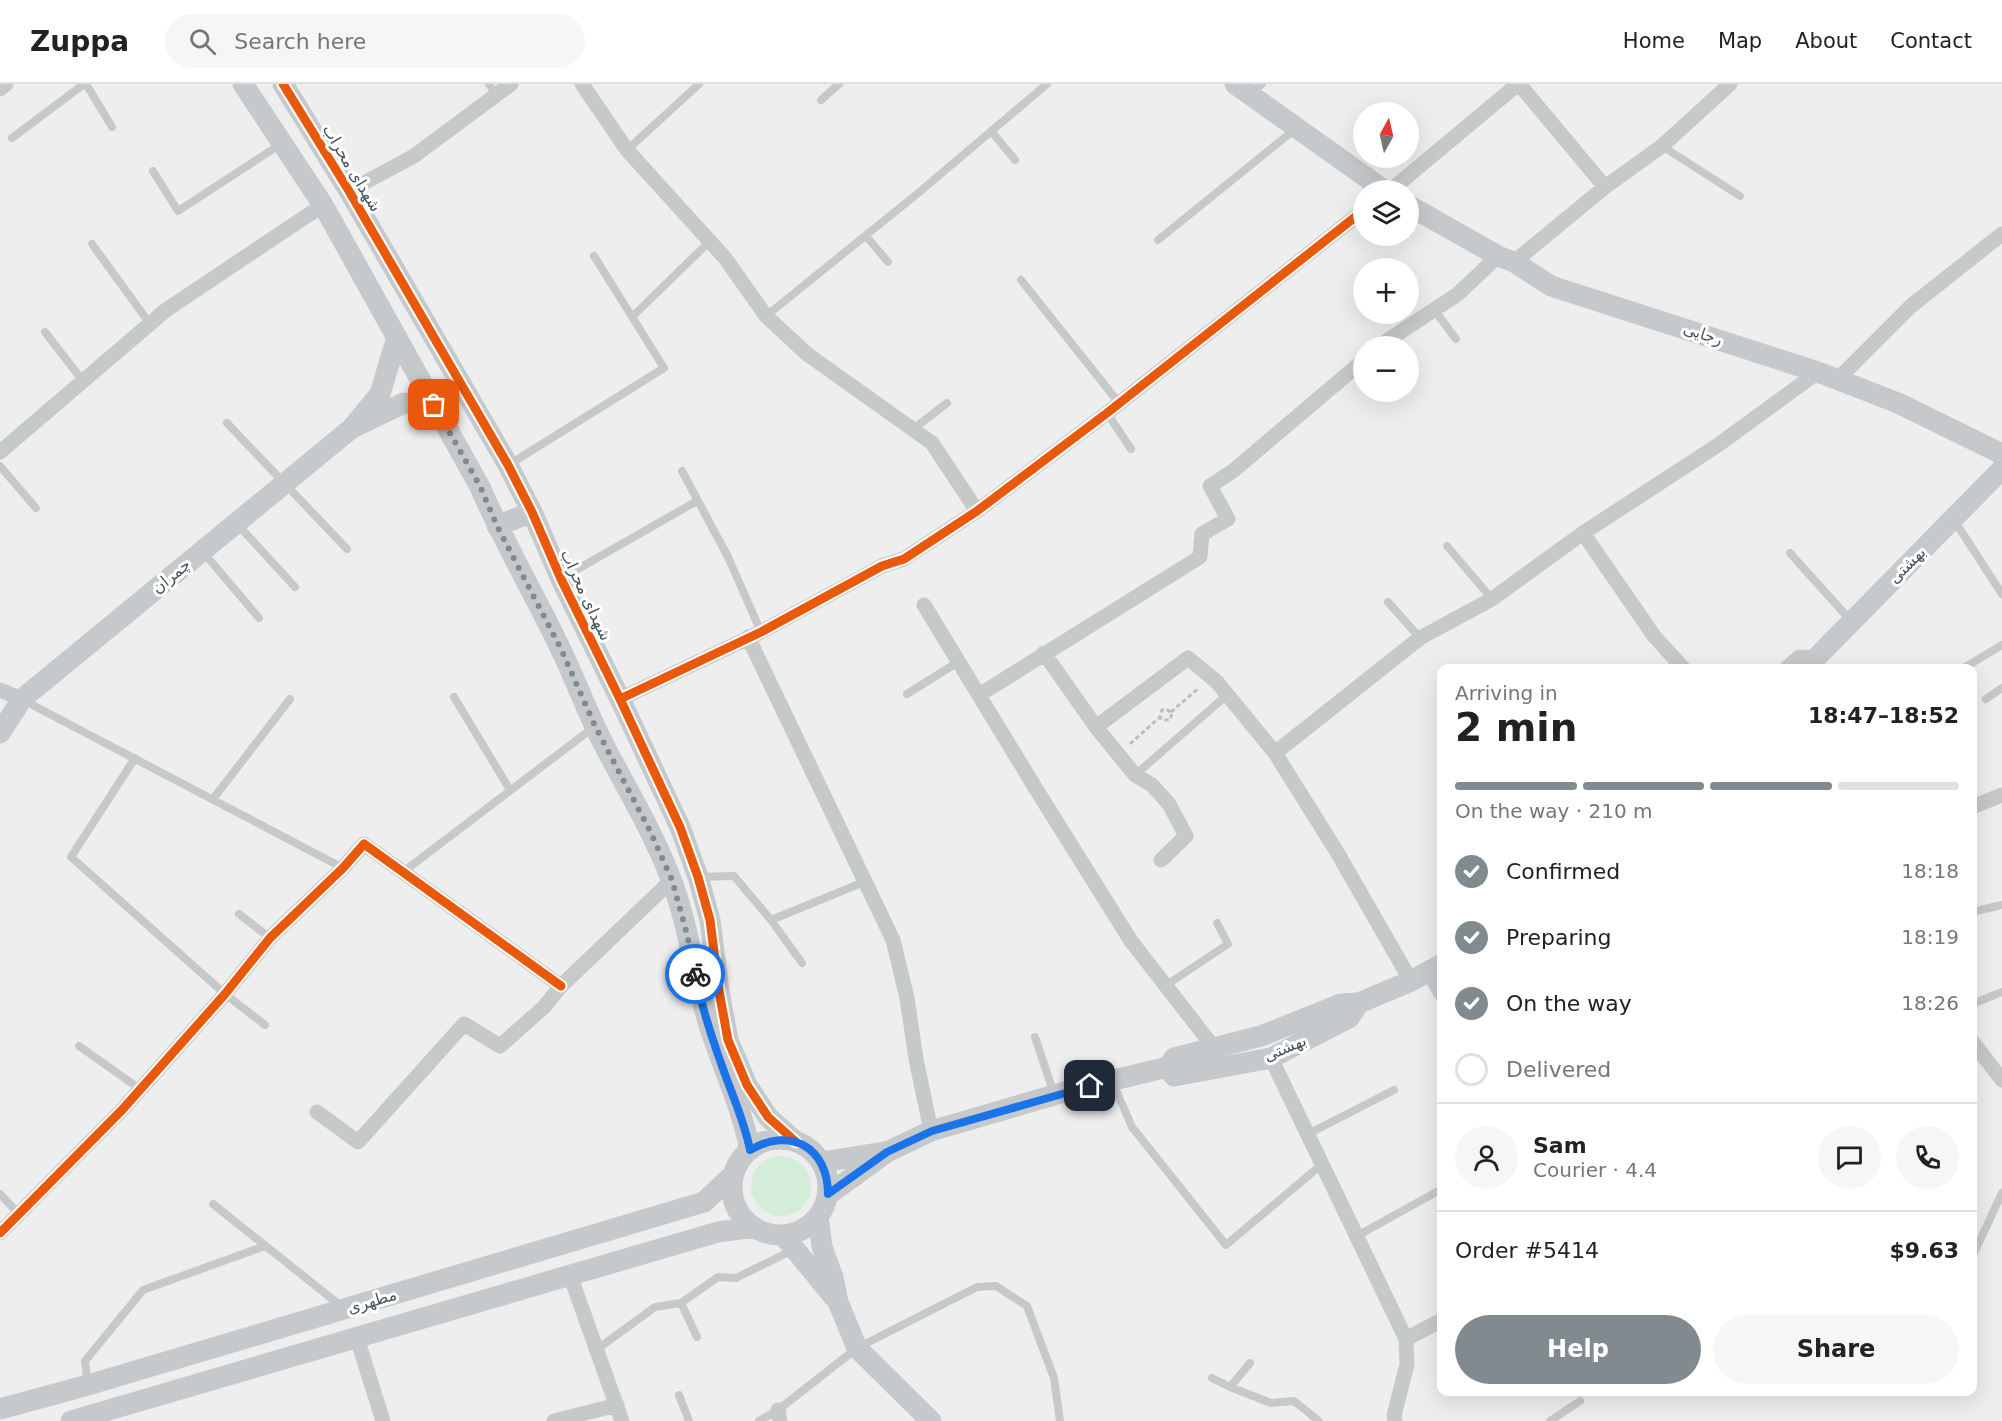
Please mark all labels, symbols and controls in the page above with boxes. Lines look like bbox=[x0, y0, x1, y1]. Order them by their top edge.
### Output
search box bbox=[165, 14, 585, 68]
text: Zuppa bbox=[30, 25, 129, 58]
icon: search bbox=[186, 25, 219, 58]
text: Search here bbox=[234, 29, 366, 54]
text: Home bbox=[1623, 29, 1685, 53]
text: Map bbox=[1718, 29, 1762, 53]
text: About bbox=[1795, 29, 1857, 53]
text: Contact bbox=[1890, 29, 1972, 53]
north arrow bbox=[1353, 102, 1419, 168]
map controls bbox=[1353, 102, 1419, 402]
street label: شهدای محراب bbox=[318, 121, 386, 216]
button: layers bbox=[1353, 180, 1419, 246]
button: + bbox=[1353, 258, 1419, 324]
street label: رجایی bbox=[1681, 319, 1725, 350]
button: − bbox=[1353, 336, 1419, 402]
pin bbox=[408, 379, 459, 430]
icon: bag bbox=[417, 388, 450, 421]
street label: بهشتی bbox=[1885, 543, 1930, 588]
street label: شهدای محراب bbox=[556, 546, 615, 644]
street label: چمران bbox=[148, 555, 195, 598]
text: Arriving in bbox=[1455, 681, 1558, 705]
text: 18:47–18:52 bbox=[1808, 703, 1959, 728]
text: 2 min bbox=[1455, 705, 1577, 750]
text: On the way · 210 m bbox=[1455, 799, 1653, 823]
icon: check bbox=[1455, 855, 1488, 888]
text: Confirmed bbox=[1506, 859, 1620, 884]
text: 18:18 bbox=[1901, 859, 1959, 883]
icon: check bbox=[1455, 921, 1488, 954]
text: Preparing bbox=[1506, 925, 1612, 950]
text: 18:19 bbox=[1901, 925, 1959, 949]
courier bbox=[665, 944, 725, 1004]
icon: bike bbox=[679, 958, 712, 991]
icon: check bbox=[1455, 987, 1488, 1020]
text: On the way bbox=[1506, 991, 1632, 1016]
text: 18:26 bbox=[1901, 991, 1959, 1015]
street label: بهشتی bbox=[1261, 1031, 1309, 1066]
text: Delivered bbox=[1506, 1057, 1611, 1082]
pin bbox=[1064, 1060, 1115, 1111]
icon: home bbox=[1073, 1069, 1106, 1102]
button: person bbox=[1455, 1126, 1518, 1189]
button: chat bbox=[1818, 1126, 1881, 1189]
button: phone bbox=[1896, 1126, 1959, 1189]
text: Sam bbox=[1533, 1133, 1587, 1158]
text: Courier · 4.4 bbox=[1533, 1158, 1657, 1182]
text: Order #5414 bbox=[1455, 1238, 1599, 1263]
text: $9.63 bbox=[1889, 1238, 1959, 1263]
street label: مطهری bbox=[345, 1285, 399, 1318]
button: Help bbox=[1455, 1315, 1701, 1384]
button: Share bbox=[1713, 1315, 1959, 1384]

